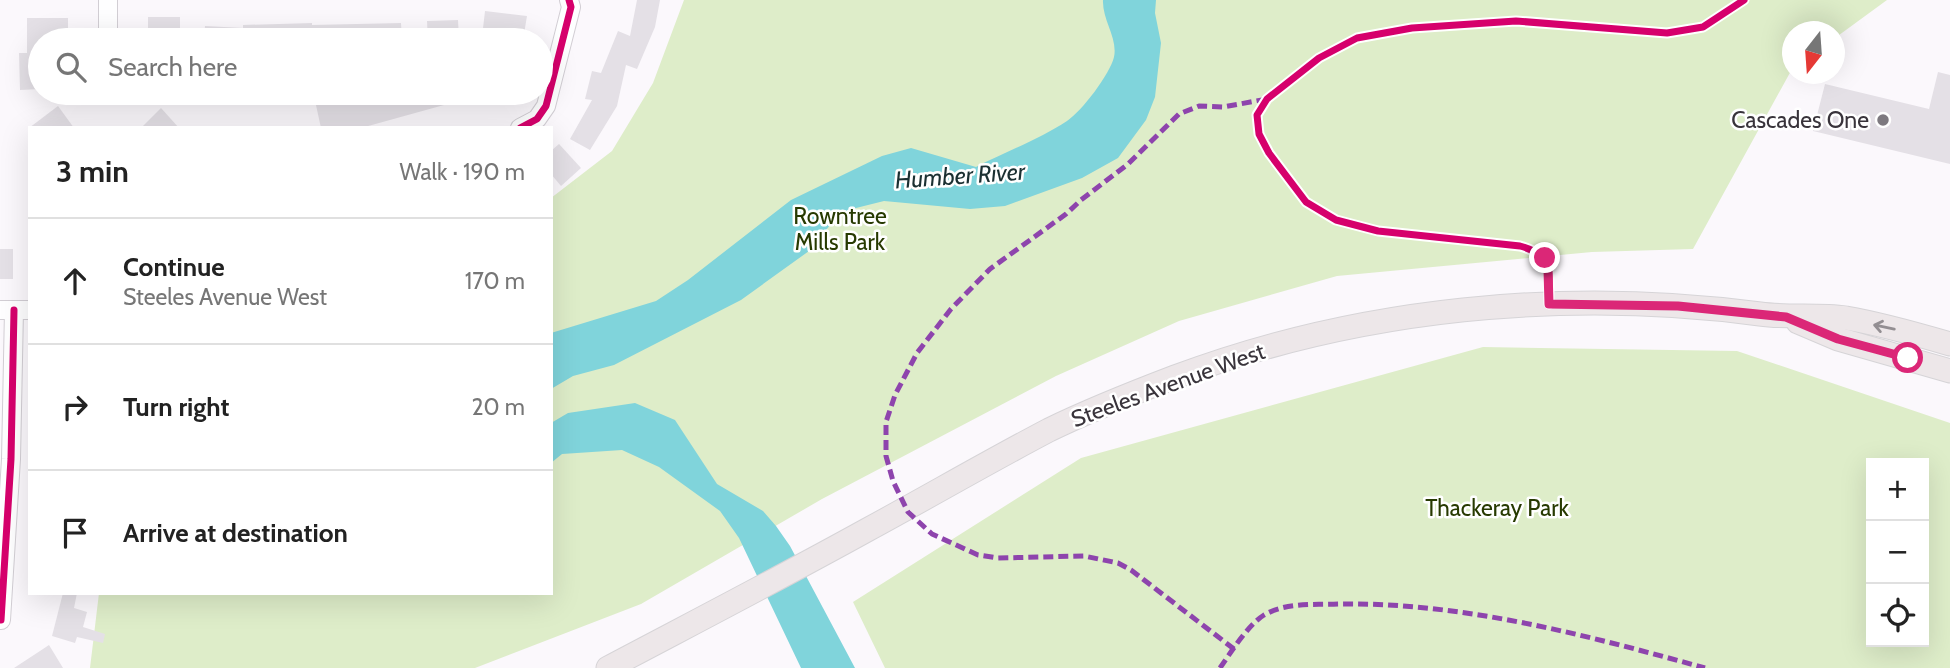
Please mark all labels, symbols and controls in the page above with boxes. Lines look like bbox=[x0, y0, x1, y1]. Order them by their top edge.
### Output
north arrow bbox=[1782, 21, 1845, 84]
search box bbox=[28, 28, 553, 105]
icon: search bbox=[52, 48, 90, 86]
text: Search here bbox=[108, 51, 237, 83]
place label: Cascades One bbox=[1731, 106, 1869, 134]
marker: Cascades One bbox=[1875, 112, 1891, 128]
text: 3 min bbox=[56, 153, 129, 190]
water label: Humber River bbox=[894, 156, 1028, 195]
text: Walk · 190 m bbox=[400, 158, 525, 186]
park label: Rowntree Mills Park bbox=[793, 202, 887, 256]
route end bbox=[1529, 242, 1560, 273]
text: Continue bbox=[123, 251, 225, 283]
icon: ahead bbox=[56, 262, 94, 300]
text: 170 m bbox=[465, 267, 525, 295]
text: Steeles Avenue West bbox=[123, 283, 327, 311]
one-way arrow bbox=[1873, 320, 1896, 333]
street label: Steeles Avenue West bbox=[1067, 337, 1269, 433]
route start bbox=[1892, 342, 1923, 373]
icon: right bbox=[56, 388, 94, 426]
text: Turn right bbox=[123, 391, 229, 423]
text: 20 m bbox=[472, 393, 525, 421]
map controls bbox=[1866, 458, 1929, 647]
button: + bbox=[1866, 458, 1929, 521]
park label: Thackeray Park bbox=[1425, 494, 1569, 522]
icon: arrive bbox=[56, 514, 94, 552]
text: Arrive at destination bbox=[123, 517, 348, 549]
button: − bbox=[1866, 521, 1929, 584]
button: locate bbox=[1866, 584, 1929, 647]

